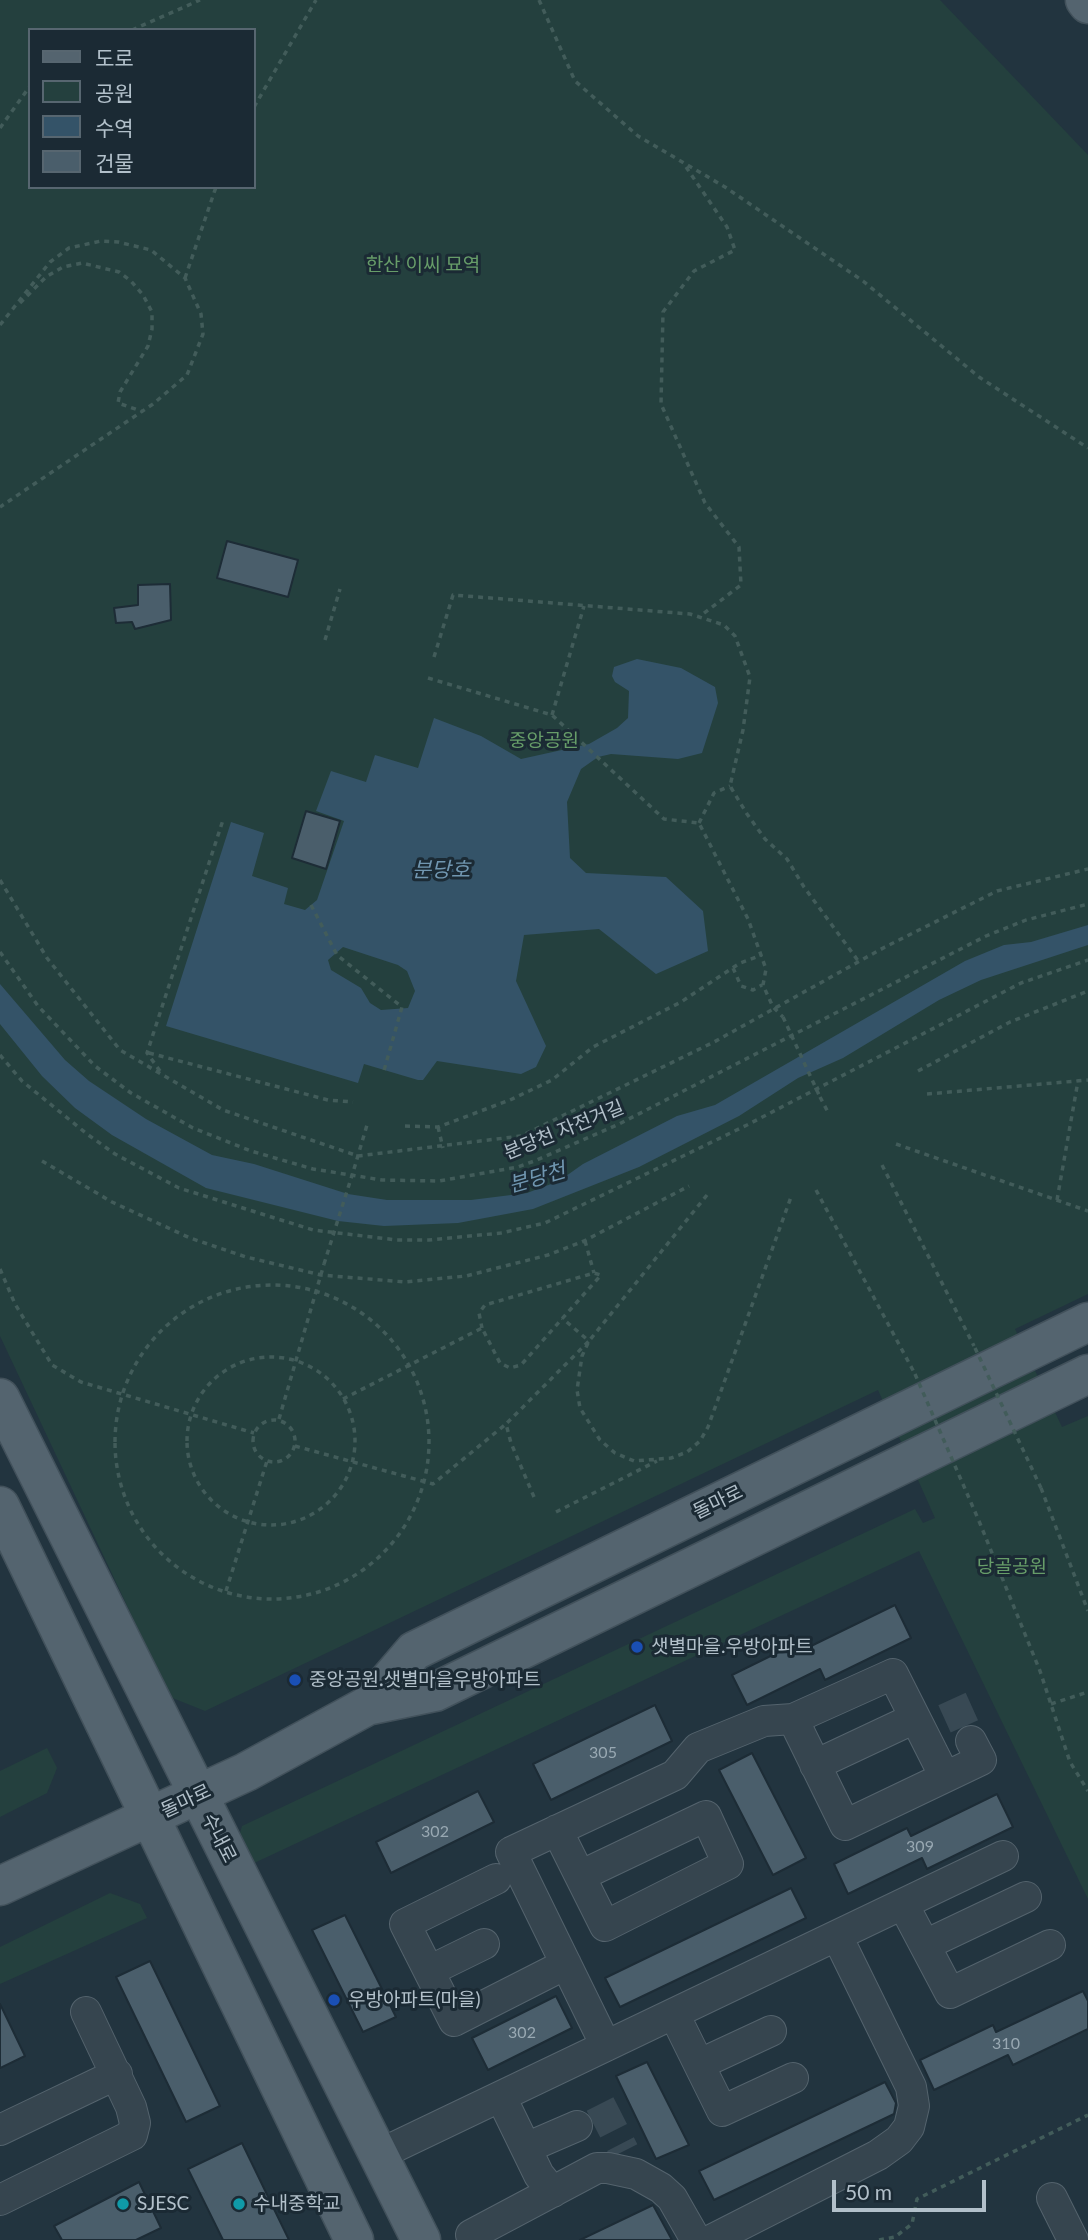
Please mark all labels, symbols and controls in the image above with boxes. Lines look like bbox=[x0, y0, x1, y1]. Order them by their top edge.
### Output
legend bbox=[28, 28, 256, 189]
text: 도로 bbox=[95, 45, 134, 70]
text: 공원 bbox=[95, 80, 134, 105]
text: 수역 bbox=[95, 115, 134, 140]
text: 건물 bbox=[95, 150, 134, 175]
park label: 한산 이씨 묘역 bbox=[366, 254, 480, 276]
park label: 중앙공원 bbox=[509, 730, 579, 752]
water label: 분당호 bbox=[412, 857, 470, 883]
street label: 분당천 자전거길 bbox=[501, 1096, 627, 1164]
water label: 분당천 bbox=[506, 1158, 568, 1198]
street label: 돌마로 bbox=[689, 1480, 747, 1524]
park label: 당골공원 bbox=[977, 1556, 1047, 1578]
place label: 샛별마을.우방아파트 bbox=[651, 1636, 813, 1658]
marker: 샛별마을.우방아파트 bbox=[629, 1639, 645, 1655]
place label: 중앙공원.샛별마을우방아파트 bbox=[309, 1669, 541, 1691]
marker: 중앙공원.샛별마을우방아파트 bbox=[287, 1672, 303, 1688]
house number: 305 bbox=[589, 1743, 617, 1763]
street label: 돌마로 bbox=[157, 1780, 215, 1822]
street label: 수내로 bbox=[197, 1809, 241, 1867]
house number: 302 bbox=[421, 1822, 449, 1842]
house number: 309 bbox=[906, 1837, 934, 1857]
place label: 우방아파트(마을) bbox=[348, 1989, 481, 2011]
marker: 우방아파트(마을) bbox=[326, 1992, 342, 2008]
house number: 302 bbox=[508, 2023, 536, 2043]
house number: 310 bbox=[992, 2034, 1020, 2054]
scale bar bbox=[836, 2166, 990, 2210]
text: 50 m bbox=[845, 2179, 892, 2204]
place label: SJESC bbox=[137, 2193, 189, 2215]
place label: 수내중학교 bbox=[253, 2193, 340, 2215]
marker: SJESC bbox=[115, 2196, 131, 2212]
marker: 수내중학교 bbox=[231, 2196, 247, 2212]

